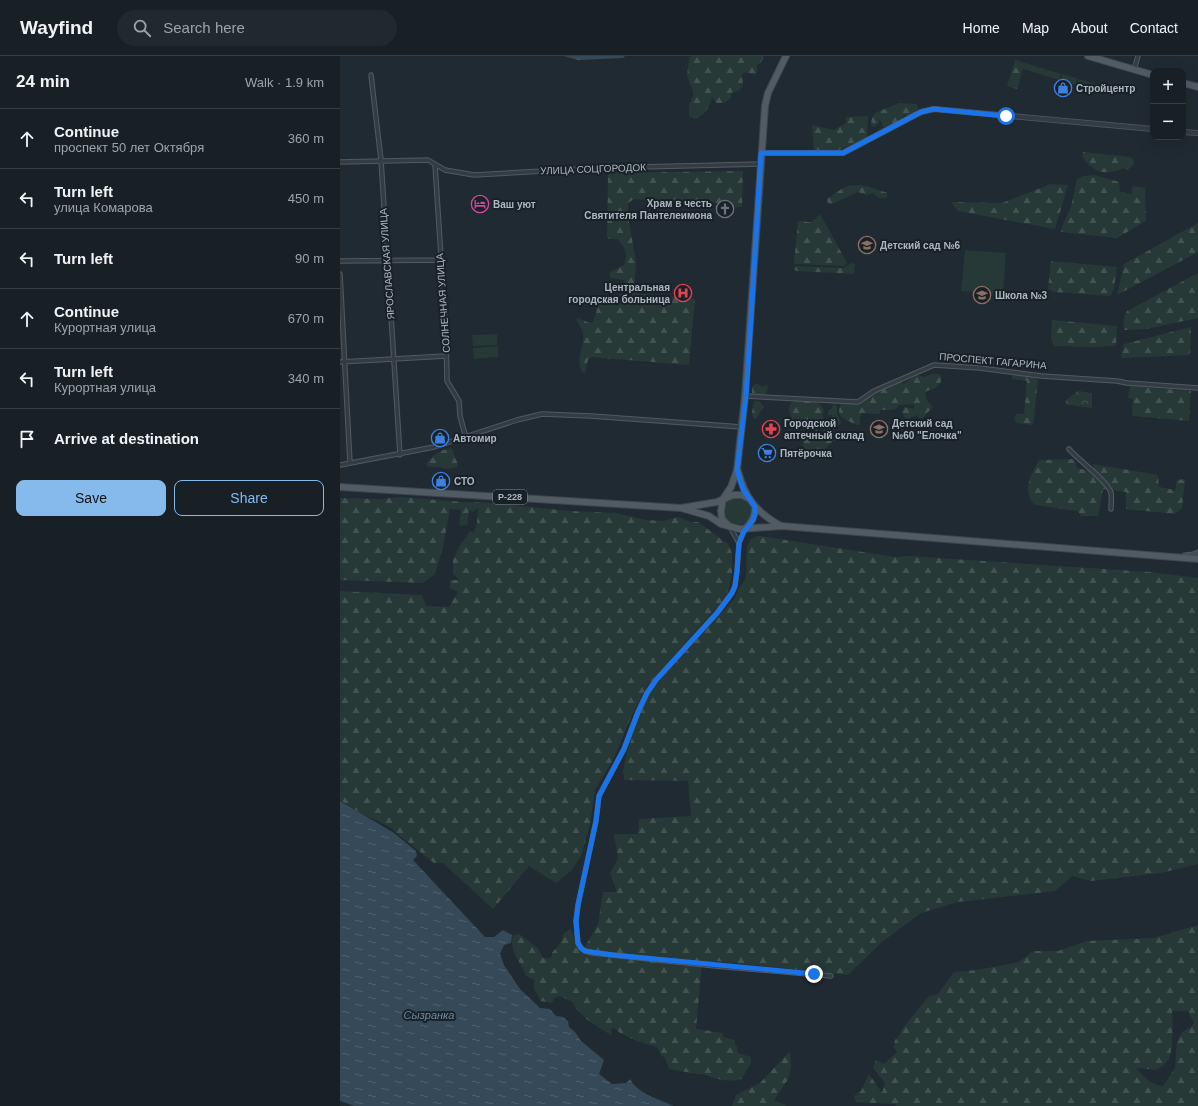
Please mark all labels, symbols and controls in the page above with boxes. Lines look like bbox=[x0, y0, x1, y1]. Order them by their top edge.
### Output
search box bbox=[117, 10, 397, 46]
text: Wayfind bbox=[20, 17, 93, 38]
icon: search bbox=[131, 17, 153, 39]
text: Search here bbox=[163, 19, 245, 36]
text: Home bbox=[963, 20, 1000, 36]
text: Map bbox=[1022, 20, 1049, 36]
text: About bbox=[1071, 20, 1108, 36]
text: Contact bbox=[1130, 20, 1178, 36]
map controls bbox=[1150, 68, 1186, 140]
button: + bbox=[1150, 68, 1186, 104]
text: 24 min bbox=[16, 72, 70, 91]
text: Walk · 1.9 km bbox=[245, 75, 324, 90]
shop icon: Стройцентр bbox=[1053, 78, 1073, 98]
place label: Стройцентр bbox=[1076, 83, 1135, 94]
button: − bbox=[1150, 104, 1186, 140]
route start bbox=[997, 107, 1015, 125]
text: Continue bbox=[54, 123, 119, 140]
icon: ahead bbox=[16, 128, 38, 150]
text: 360 m bbox=[288, 131, 324, 146]
text: проспект 50 лет Октября bbox=[54, 140, 204, 155]
street label: УЛИЦА СОЦГОРОДОК bbox=[540, 162, 646, 176]
text: Turn left bbox=[54, 183, 113, 200]
icon: left bbox=[16, 188, 38, 210]
text: 450 m bbox=[288, 191, 324, 206]
hotel icon: Ваш уют bbox=[470, 194, 490, 214]
place label: Храм в честь Святителя Пантелеимона bbox=[584, 198, 712, 221]
place label: Ваш уют bbox=[493, 199, 536, 210]
church icon: Храм в честь Святителя Пантелеимона bbox=[715, 199, 735, 219]
text: улица Комарова bbox=[54, 200, 153, 215]
street label: ЯРОСЛАВСКАЯ УЛИЦА bbox=[378, 208, 396, 320]
school or university icon: Детский сад №6 bbox=[857, 235, 877, 255]
place label: Детский сад №6 bbox=[880, 240, 961, 251]
icon: left bbox=[16, 248, 38, 270]
text: Turn left bbox=[54, 250, 113, 267]
text: 90 m bbox=[295, 251, 324, 266]
street label: СОЛНЕЧНАЯ УЛИЦА bbox=[434, 253, 452, 353]
place label: Центральная городская больница bbox=[568, 282, 670, 305]
hospital icon: Центральная городская больница bbox=[673, 283, 693, 303]
school or university icon: Школа №3 bbox=[972, 285, 992, 305]
place label: Школа №3 bbox=[995, 290, 1048, 301]
text: Continue bbox=[54, 303, 119, 320]
icon: ahead bbox=[16, 308, 38, 330]
text: 670 m bbox=[288, 311, 324, 326]
text: Курортная улица bbox=[54, 320, 156, 335]
street label: ПРОСПЕКТ ГАГАРИНА bbox=[939, 351, 1047, 371]
text: Turn left bbox=[54, 363, 113, 380]
icon: left bbox=[16, 368, 38, 390]
text: 340 m bbox=[288, 371, 324, 386]
text: Курортная улица bbox=[54, 380, 156, 395]
place label: Городской аптечный склад bbox=[784, 418, 865, 441]
place label: Детский сад №60 "Елочка" bbox=[892, 418, 962, 441]
pharmacy icon: Городской аптечный склад bbox=[761, 419, 781, 439]
school or university icon: Детский сад №60 "Елочка" bbox=[869, 419, 889, 439]
icon: arrive bbox=[16, 428, 38, 450]
shop icon: Автомир bbox=[430, 428, 450, 448]
text: Arrive at destination bbox=[54, 430, 199, 447]
place label: Автомир bbox=[453, 433, 497, 444]
supermarket icon: Пятёрочка bbox=[757, 443, 777, 463]
place label: Пятёрочка bbox=[780, 448, 832, 459]
shop icon: СТО bbox=[431, 471, 451, 491]
place label: СТО bbox=[454, 476, 475, 487]
button: Save bbox=[16, 480, 166, 516]
button: Share bbox=[174, 480, 324, 516]
road number: Р-228 bbox=[493, 490, 527, 504]
route end bbox=[805, 965, 823, 983]
water label: Сызранка bbox=[404, 1009, 454, 1021]

